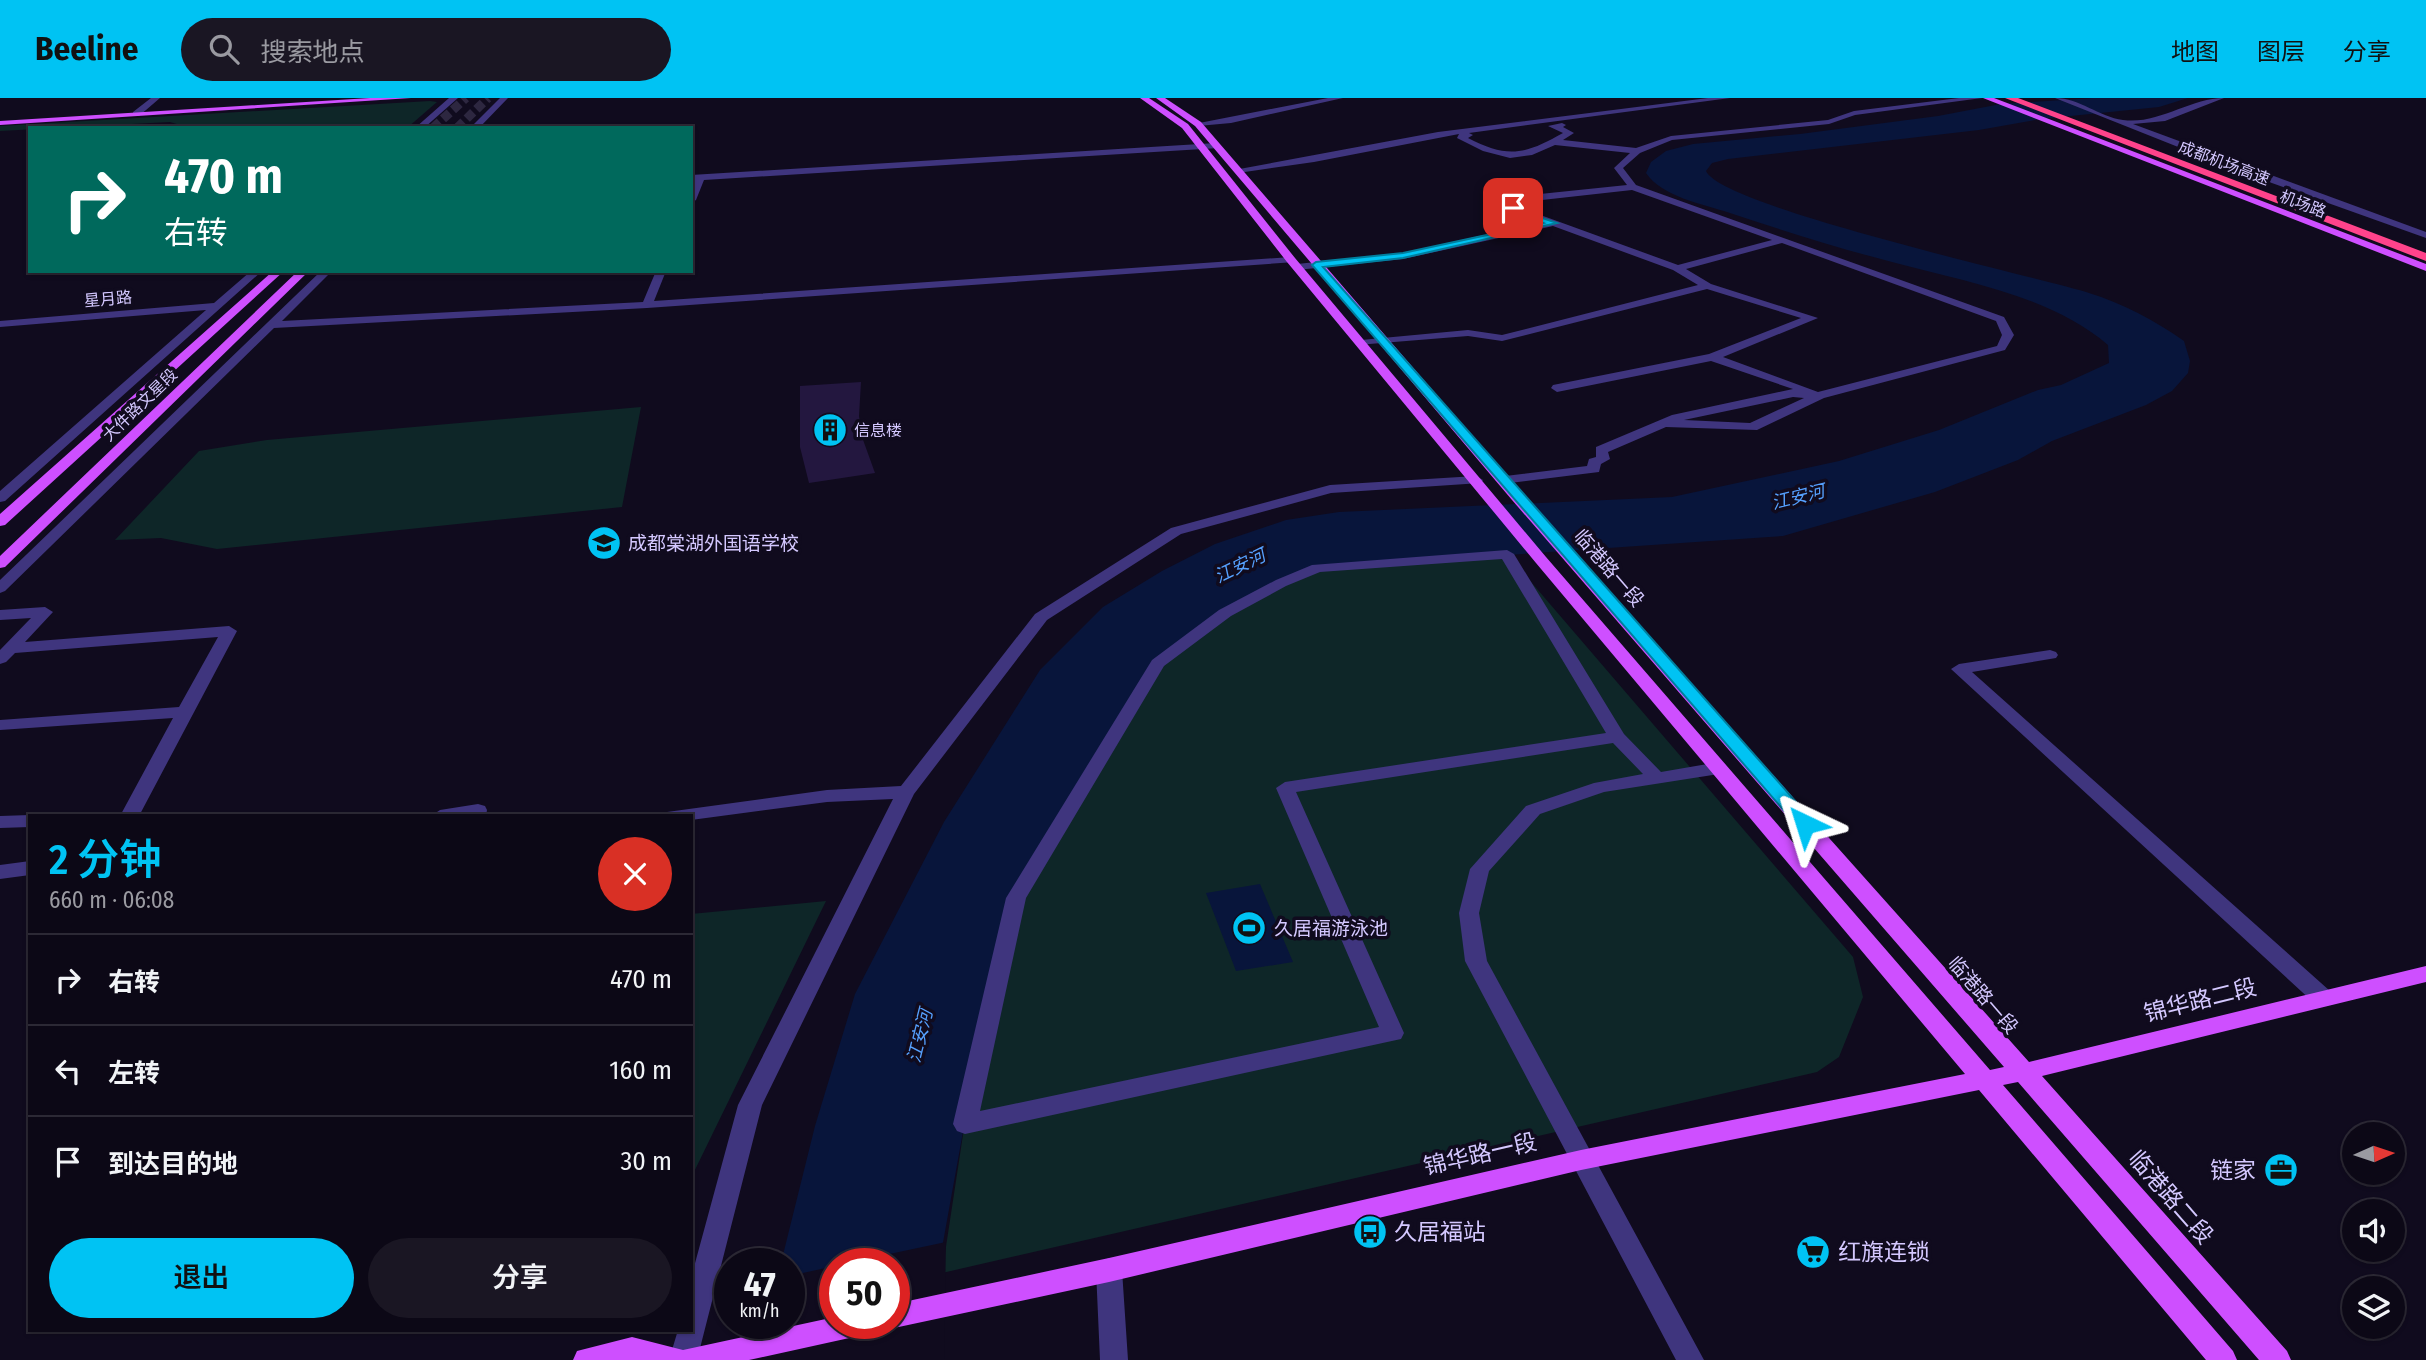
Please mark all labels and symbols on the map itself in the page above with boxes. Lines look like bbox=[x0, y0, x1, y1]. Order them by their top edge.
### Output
street label: 成都机场高速 bbox=[2176, 137, 2272, 189]
pin bbox=[1483, 178, 1543, 238]
street label: 机场路 bbox=[2277, 187, 2329, 221]
street label: 星月路 bbox=[83, 287, 133, 311]
street label: 大件路文星段 bbox=[99, 365, 181, 445]
building icon: 信息楼 bbox=[811, 411, 849, 449]
place label: 信息楼 bbox=[854, 421, 902, 440]
water label: 江安河 bbox=[1769, 479, 1830, 514]
school or university icon: 成都棠湖外国语学校 bbox=[585, 524, 623, 562]
street label: 临港路一段 bbox=[1569, 525, 1649, 611]
place label: 成都棠湖外国语学校 bbox=[628, 532, 799, 555]
water label: 江安河 bbox=[1211, 543, 1272, 588]
position arrow bbox=[1768, 787, 1842, 861]
sports icon: 久居福游泳池 bbox=[1230, 909, 1268, 947]
place label: 久居福游泳池 bbox=[1274, 917, 1388, 940]
street label: 临港路一段 bbox=[1943, 952, 2023, 1038]
street label: 锦华路二段 bbox=[2141, 973, 2259, 1027]
water label: 江安河 bbox=[903, 1004, 938, 1065]
north arrow bbox=[2342, 1122, 2404, 1185]
street label: 锦华路一段 bbox=[1421, 1127, 1539, 1181]
street label: 临港路二段 bbox=[2123, 1144, 2219, 1250]
office icon: 链家 bbox=[2262, 1151, 2300, 1189]
place label: 链家 bbox=[2210, 1156, 2256, 1184]
bus stop icon: 久居福站 bbox=[1351, 1213, 1389, 1251]
place label: 久居福站 bbox=[1394, 1218, 1486, 1246]
supermarket icon: 红旗连锁 bbox=[1794, 1233, 1832, 1271]
place label: 红旗连锁 bbox=[1838, 1238, 1930, 1266]
speed limit sign: 50 bbox=[819, 1248, 910, 1339]

